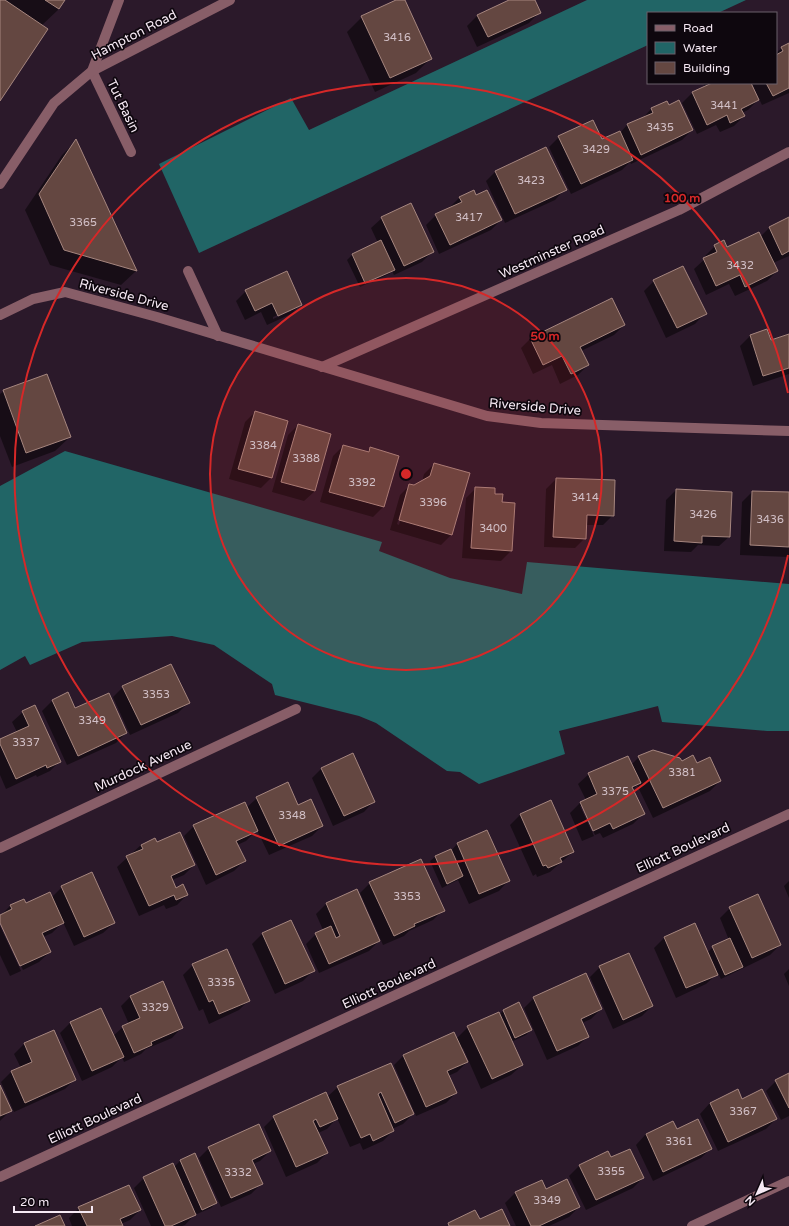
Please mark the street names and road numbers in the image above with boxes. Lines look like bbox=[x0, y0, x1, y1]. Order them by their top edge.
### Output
street label: Hampton Road bbox=[89, 7, 179, 63]
street label: Tut Basin bbox=[103, 77, 143, 135]
street label: Westminster Road bbox=[497, 222, 607, 282]
street label: Riverside Drive bbox=[77, 275, 171, 315]
street label: Riverside Drive bbox=[488, 395, 582, 419]
street label: Murdock Avenue bbox=[92, 737, 194, 795]
street label: Elliott Boulevard bbox=[634, 819, 732, 877]
street label: Elliott Boulevard bbox=[340, 955, 438, 1013]
street label: Elliott Boulevard bbox=[46, 1090, 144, 1148]

